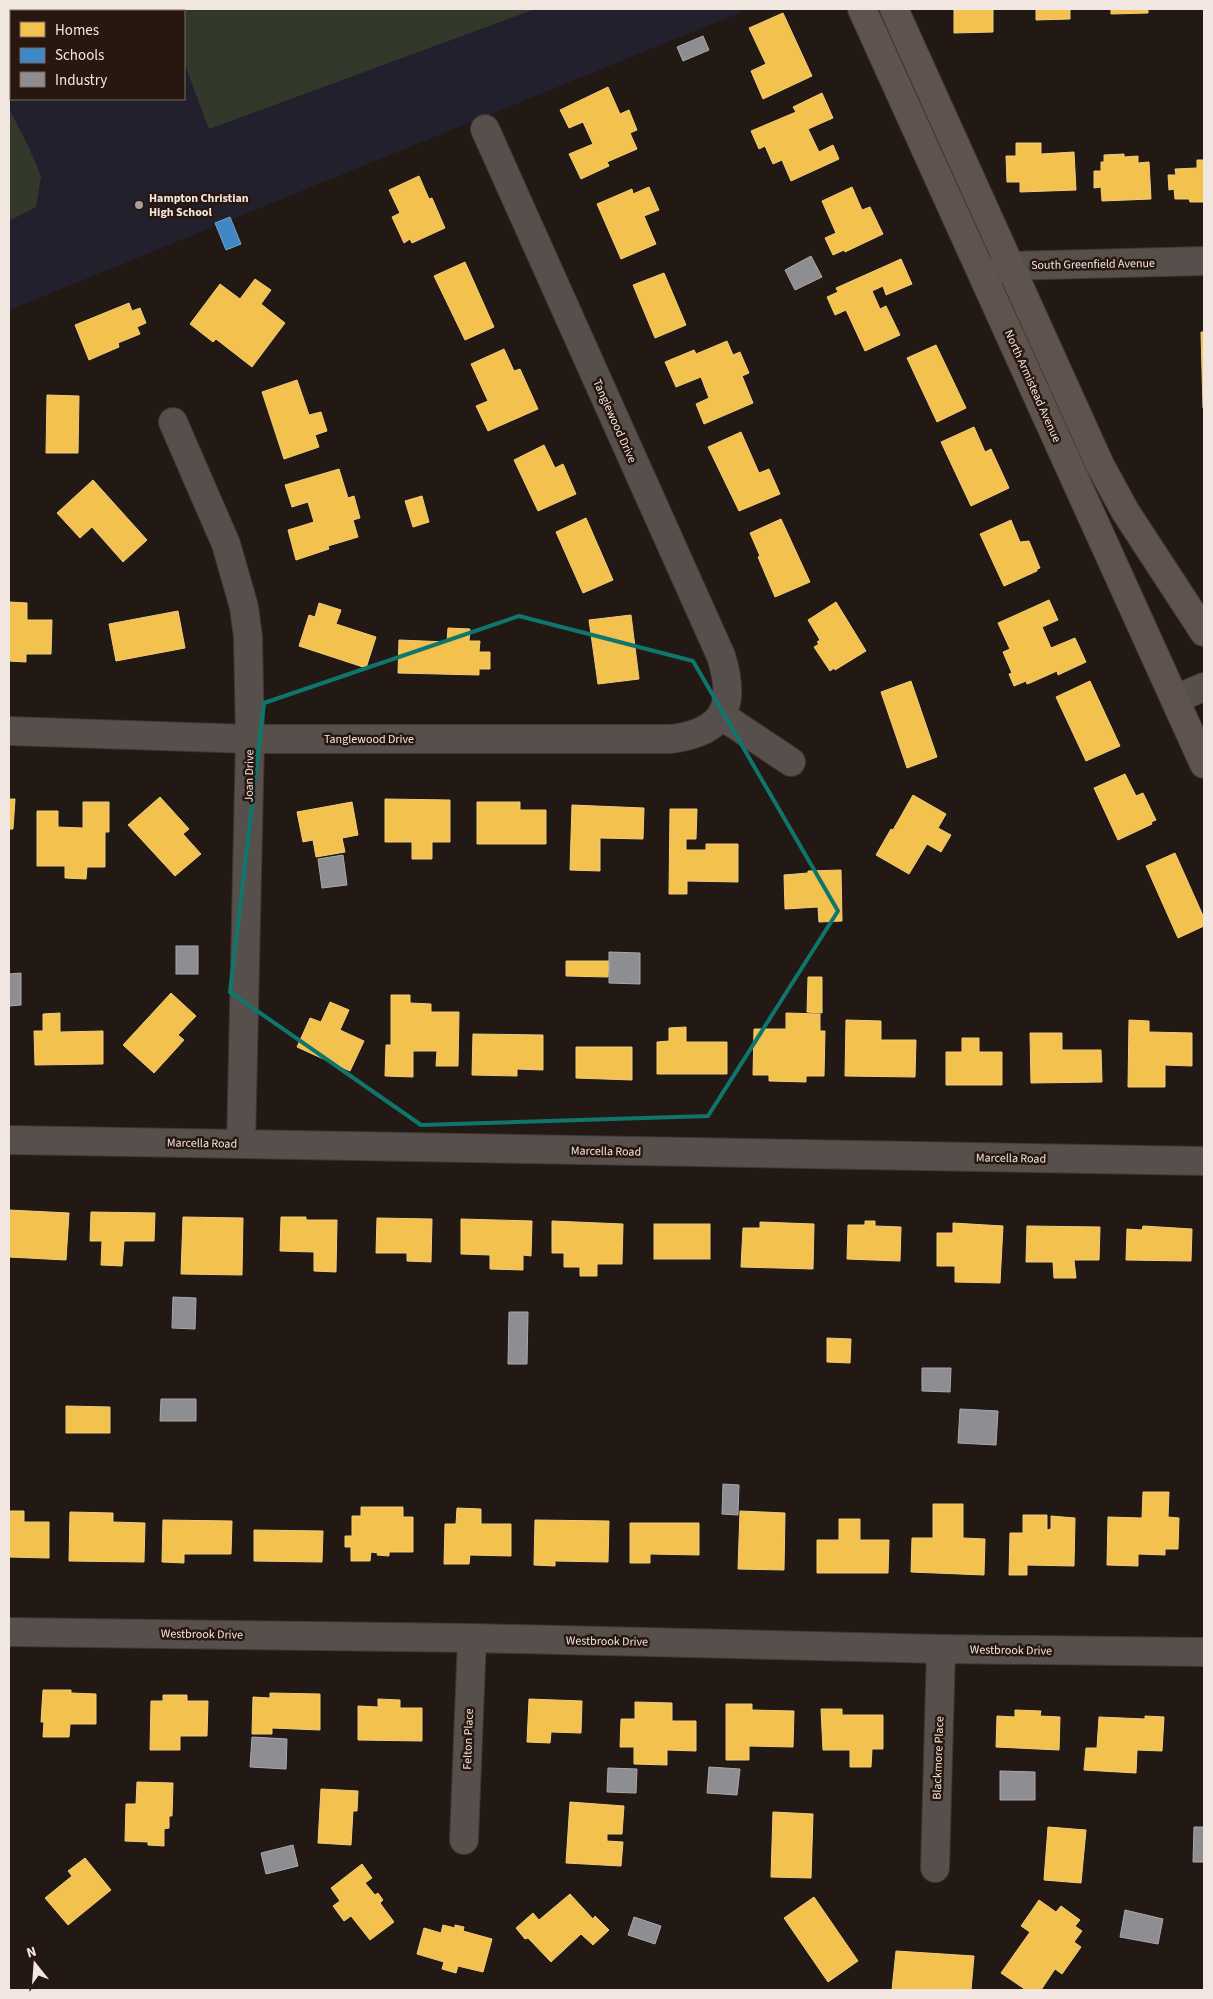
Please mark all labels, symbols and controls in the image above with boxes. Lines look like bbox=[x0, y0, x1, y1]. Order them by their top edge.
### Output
legend bbox=[10, 10, 185, 100]
text: Homes bbox=[55, 20, 99, 41]
text: Schools bbox=[55, 45, 104, 66]
text: Industry bbox=[55, 70, 107, 91]
place label: Hampton Christian High School bbox=[149, 190, 249, 221]
marker: Hampton Christian High School bbox=[133, 199, 145, 211]
street label: South Greenfield Avenue bbox=[1031, 255, 1155, 274]
street label: North Armistead Avenue bbox=[1000, 327, 1065, 445]
street label: Tanglewood Drive bbox=[588, 377, 641, 466]
street label: Tanglewood Drive bbox=[324, 731, 414, 748]
street label: Joan Drive bbox=[241, 749, 258, 803]
street label: Marcella Road bbox=[167, 1134, 237, 1153]
street label: Marcella Road bbox=[571, 1142, 641, 1161]
street label: Marcella Road bbox=[976, 1149, 1046, 1168]
street label: Westbrook Drive bbox=[161, 1625, 243, 1644]
street label: Westbrook Drive bbox=[566, 1632, 648, 1651]
street label: Westbrook Drive bbox=[970, 1641, 1052, 1660]
street label: Felton Place bbox=[459, 1708, 478, 1770]
street label: Blackmore Place bbox=[929, 1716, 948, 1800]
north arrow bbox=[10, 1939, 60, 1989]
text: N bbox=[24, 1942, 39, 1963]

